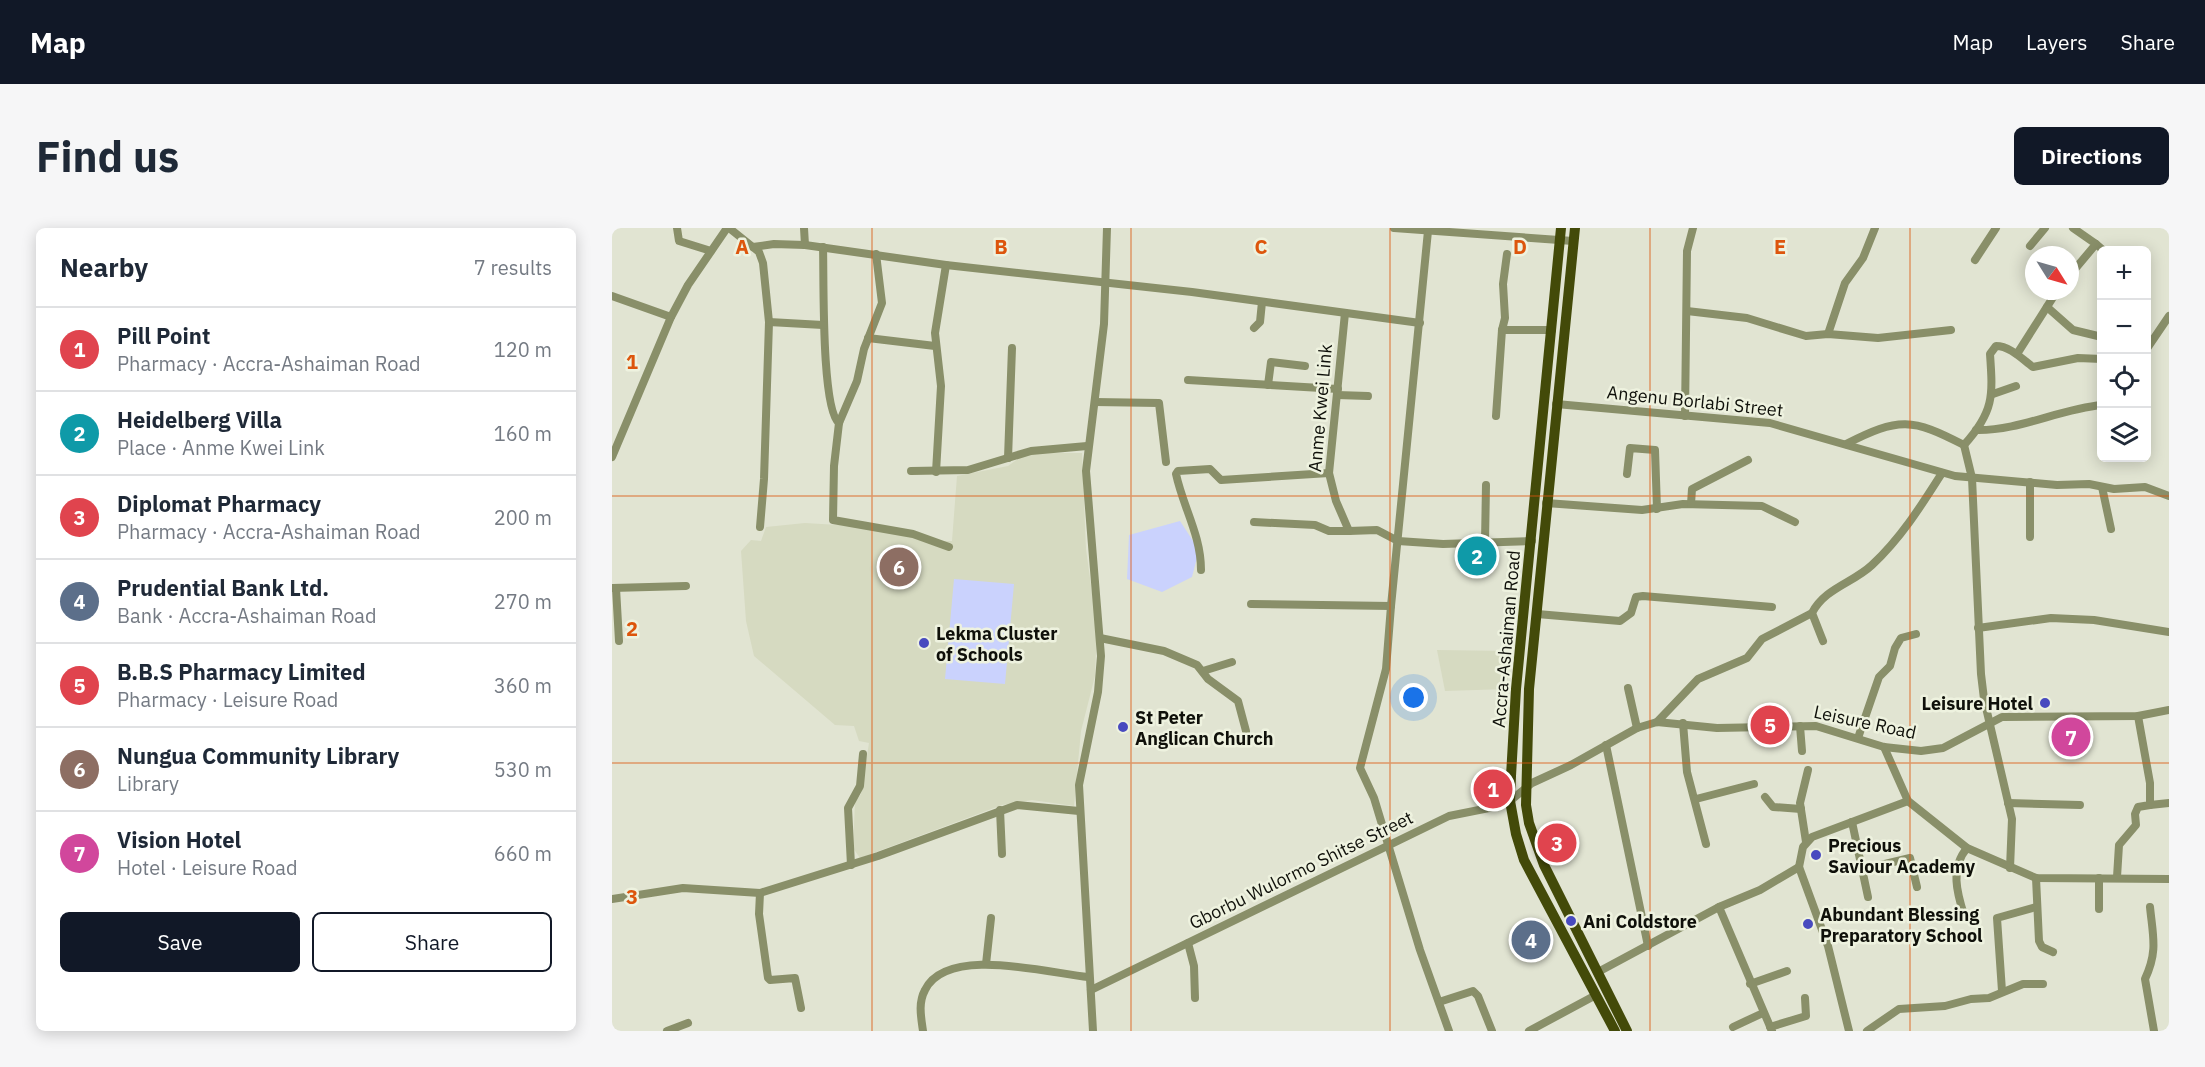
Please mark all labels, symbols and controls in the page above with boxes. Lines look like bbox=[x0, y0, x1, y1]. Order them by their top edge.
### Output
text: Map bbox=[30, 24, 86, 61]
text: Map bbox=[1953, 28, 1993, 56]
text: Layers bbox=[2026, 28, 2088, 56]
text: Share bbox=[2121, 28, 2175, 56]
button: Directions bbox=[2014, 127, 2169, 185]
text: Find us bbox=[36, 129, 179, 184]
text: A bbox=[735, 233, 749, 260]
text: B bbox=[994, 233, 1008, 260]
text: C bbox=[1254, 233, 1268, 260]
text: D bbox=[1513, 233, 1527, 260]
text: E bbox=[1774, 233, 1786, 260]
north arrow bbox=[2025, 246, 2079, 300]
map controls bbox=[2097, 246, 2151, 462]
button: + bbox=[2097, 246, 2151, 300]
text: Nearby bbox=[60, 250, 148, 284]
text: 7 results bbox=[474, 254, 552, 281]
button: − bbox=[2097, 300, 2151, 354]
text: Pill Point bbox=[117, 321, 210, 350]
text: 1 bbox=[74, 336, 86, 363]
text: 120 m bbox=[494, 336, 552, 363]
street label: Anme Kwei Link bbox=[1303, 343, 1337, 473]
text: 1 bbox=[626, 348, 638, 375]
text: Pharmacy · Accra-Ashaiman Road bbox=[117, 350, 421, 377]
button: locate bbox=[2097, 354, 2151, 408]
street label: Angenu Borlabi Street bbox=[1606, 380, 1784, 422]
text: Heidelberg Villa bbox=[117, 405, 282, 434]
button: layers bbox=[2097, 408, 2151, 462]
text: 2 bbox=[74, 420, 86, 447]
text: 160 m bbox=[494, 420, 552, 447]
text: Place · Anme Kwei Link bbox=[117, 434, 325, 461]
text: Diplomat Pharmacy bbox=[117, 489, 321, 518]
text: 3 bbox=[74, 504, 86, 531]
text: 200 m bbox=[494, 504, 552, 531]
text: Pharmacy · Accra-Ashaiman Road bbox=[117, 518, 421, 545]
pin: 2 bbox=[1458, 534, 1496, 578]
pin: 6 bbox=[880, 544, 918, 590]
street label: Accra-Ashaiman Road bbox=[1487, 549, 1525, 729]
text: Prudential Bank Ltd. bbox=[117, 573, 329, 602]
text: 4 bbox=[74, 588, 86, 615]
text: 270 m bbox=[494, 588, 552, 615]
text: Bank · Accra-Ashaiman Road bbox=[117, 602, 377, 629]
text: 2 bbox=[626, 615, 638, 642]
place label: Lekma Cluster of Schools bbox=[936, 622, 1057, 666]
marker: Lekma Cluster of Schools bbox=[917, 636, 931, 650]
text: B.B.S Pharmacy Limited bbox=[117, 657, 366, 686]
text: 5 bbox=[74, 672, 86, 699]
text: 360 m bbox=[494, 672, 552, 699]
your location bbox=[1399, 683, 1428, 712]
text: Pharmacy · Leisure Road bbox=[117, 686, 338, 713]
place label: Leisure Hotel bbox=[1922, 692, 2034, 715]
marker: Leisure Hotel bbox=[2038, 696, 2052, 710]
street label: Leisure Road bbox=[1812, 700, 1918, 744]
pin: 5 bbox=[1750, 702, 1790, 748]
place label: St Peter Anglican Church bbox=[1135, 706, 1274, 750]
pin: 7 bbox=[2052, 714, 2090, 760]
marker: St Peter Anglican Church bbox=[1116, 720, 1130, 734]
text: Nungua Community Library bbox=[117, 741, 399, 770]
text: 6 bbox=[74, 756, 86, 783]
text: 530 m bbox=[494, 756, 552, 783]
pin: 1 bbox=[1474, 766, 1512, 812]
text: Library bbox=[117, 770, 179, 797]
street label: Gborbu Wulormo Shitse Street bbox=[1185, 806, 1417, 934]
pin: 3 bbox=[1538, 820, 1576, 866]
text: Vision Hotel bbox=[117, 825, 241, 854]
place label: Precious Saviour Academy bbox=[1828, 834, 1975, 878]
text: 7 bbox=[74, 840, 86, 867]
text: 660 m bbox=[494, 840, 552, 867]
marker: Precious Saviour Academy bbox=[1809, 848, 1823, 862]
text: Hotel · Leisure Road bbox=[117, 854, 297, 881]
text: 3 bbox=[626, 883, 638, 910]
place label: Abundant Blessing Preparatory School bbox=[1820, 903, 1983, 947]
place label: Ani Coldstore bbox=[1583, 910, 1697, 933]
button: Save bbox=[60, 912, 300, 972]
button: Share bbox=[312, 912, 552, 972]
marker: Ani Coldstore bbox=[1564, 914, 1578, 928]
marker: Abundant Blessing Preparatory School bbox=[1801, 917, 1815, 931]
pin: 4 bbox=[1512, 918, 1550, 962]

